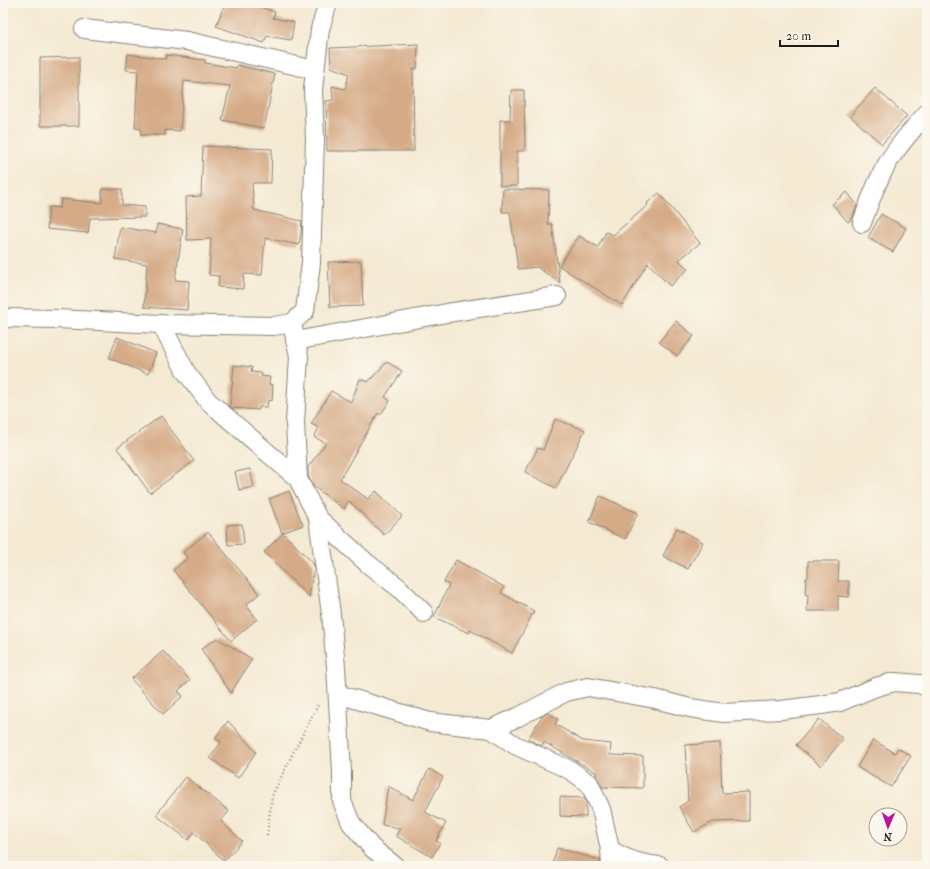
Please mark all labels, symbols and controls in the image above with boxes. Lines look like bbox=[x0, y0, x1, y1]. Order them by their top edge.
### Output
scale bar bbox=[780, 22, 838, 48]
text: 20 m bbox=[786, 29, 811, 43]
north arrow bbox=[868, 807, 908, 847]
text: N bbox=[883, 830, 892, 843]

